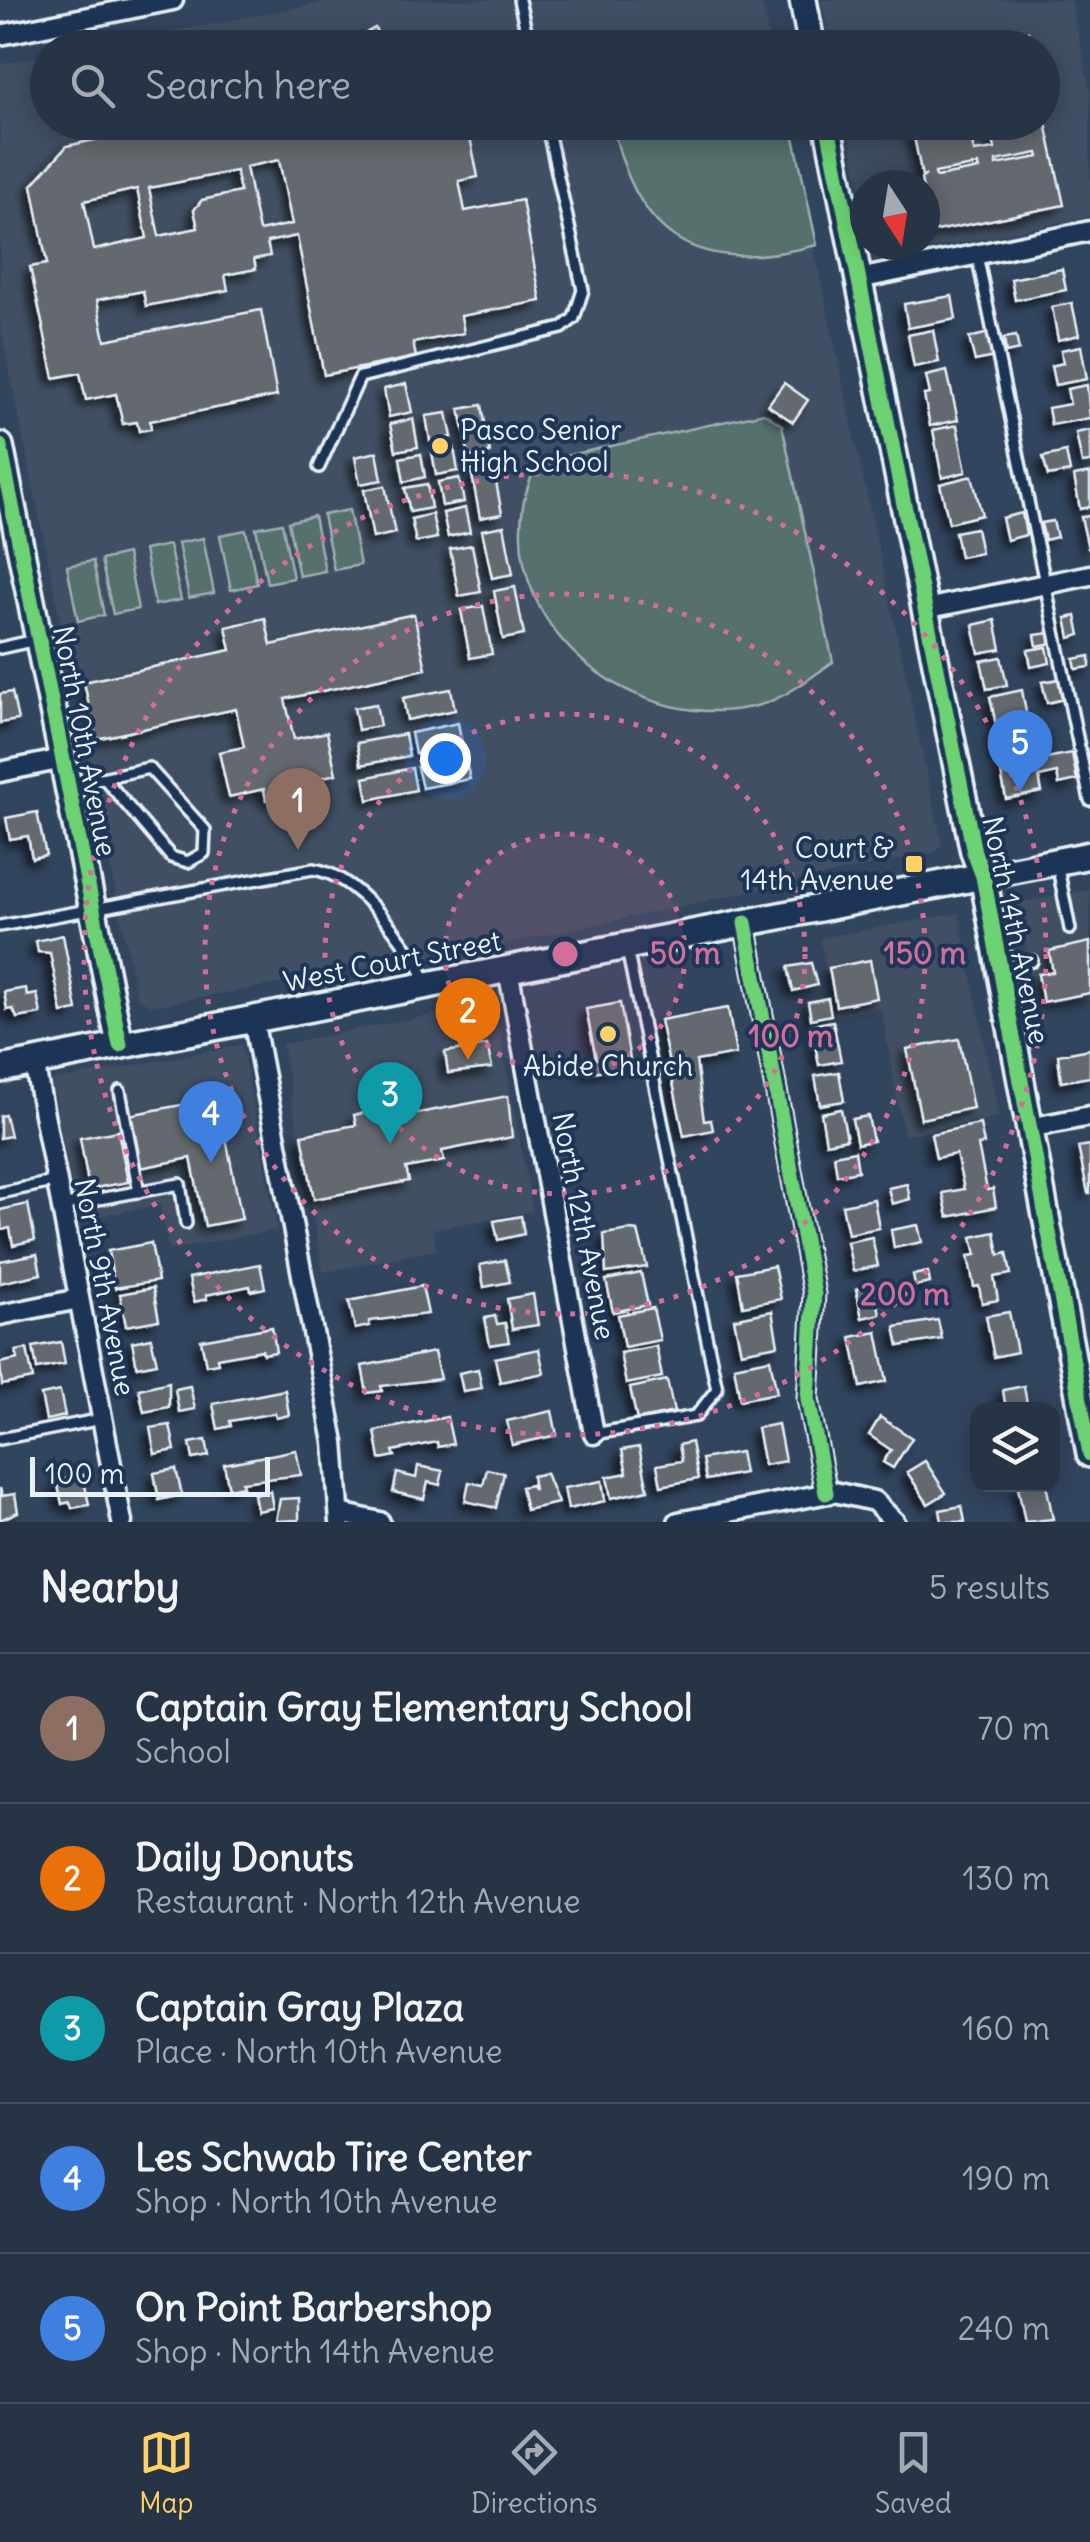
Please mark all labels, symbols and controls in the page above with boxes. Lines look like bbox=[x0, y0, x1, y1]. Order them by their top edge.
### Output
search box bbox=[30, 30, 1060, 140]
icon: search bbox=[65, 58, 120, 113]
text: Search here bbox=[145, 62, 351, 109]
north arrow bbox=[850, 170, 940, 260]
place label: Pasco Senior High School bbox=[460, 412, 622, 480]
marker: Pasco Senior High School bbox=[429, 435, 451, 457]
street label: North 10th Avenue bbox=[45, 623, 125, 859]
pin: 5 bbox=[988, 710, 1052, 792]
your location bbox=[420, 733, 471, 784]
pin: 1 bbox=[266, 768, 330, 850]
street label: North 14th Avenue bbox=[974, 813, 1058, 1047]
place label: Court & 14th Avenue bbox=[741, 830, 894, 898]
marker: Court & 14th Avenue bbox=[903, 853, 925, 875]
street label: West Court Street bbox=[280, 922, 504, 1000]
text: 50 m bbox=[650, 934, 720, 972]
text: 150 m bbox=[884, 934, 966, 972]
centre of rings bbox=[547, 936, 583, 972]
pin: 2 bbox=[436, 978, 500, 1060]
text: 100 m bbox=[749, 1017, 833, 1055]
marker: Abide Church bbox=[597, 1023, 619, 1045]
place label: Abide Church bbox=[523, 1048, 693, 1084]
pin: 3 bbox=[358, 1062, 422, 1144]
pin: 4 bbox=[178, 1080, 244, 1163]
street label: North 12th Avenue bbox=[544, 1109, 624, 1343]
street label: North 9th Avenue bbox=[66, 1175, 144, 1399]
text: 200 m bbox=[860, 1275, 950, 1313]
map controls bbox=[970, 1402, 1060, 1492]
button: layers bbox=[970, 1402, 1060, 1492]
scale bar bbox=[30, 1452, 270, 1496]
text: 100 m bbox=[45, 1456, 124, 1492]
text: Nearby bbox=[40, 1561, 179, 1613]
text: 5 results bbox=[929, 1567, 1050, 1608]
text: Captain Gray Elementary School bbox=[135, 1684, 693, 1731]
text: 1 bbox=[66, 1708, 79, 1749]
text: 70 m bbox=[978, 1708, 1050, 1749]
text: School bbox=[135, 1731, 231, 1772]
text: Daily Donuts bbox=[135, 1834, 354, 1881]
text: 2 bbox=[64, 1858, 81, 1899]
text: 130 m bbox=[962, 1858, 1050, 1899]
text: Restaurant · North 12th Avenue bbox=[135, 1881, 581, 1922]
text: Captain Gray Plaza bbox=[135, 1984, 464, 2031]
text: 3 bbox=[63, 2008, 82, 2049]
text: 160 m bbox=[962, 2008, 1050, 2049]
text: Place · North 10th Avenue bbox=[135, 2031, 502, 2072]
text: Les Schwab Tire Center bbox=[135, 2134, 532, 2181]
text: 4 bbox=[63, 2158, 82, 2199]
text: 190 m bbox=[962, 2158, 1050, 2199]
text: Shop · North 10th Avenue bbox=[135, 2181, 497, 2222]
text: On Point Barbershop bbox=[135, 2284, 492, 2331]
text: 5 bbox=[63, 2308, 82, 2349]
text: 240 m bbox=[958, 2308, 1050, 2349]
text: Shop · North 14th Avenue bbox=[135, 2331, 495, 2372]
tab: Map bbox=[139, 2425, 194, 2521]
tab: Directions bbox=[471, 2425, 597, 2521]
tab: Saved bbox=[875, 2425, 951, 2521]

